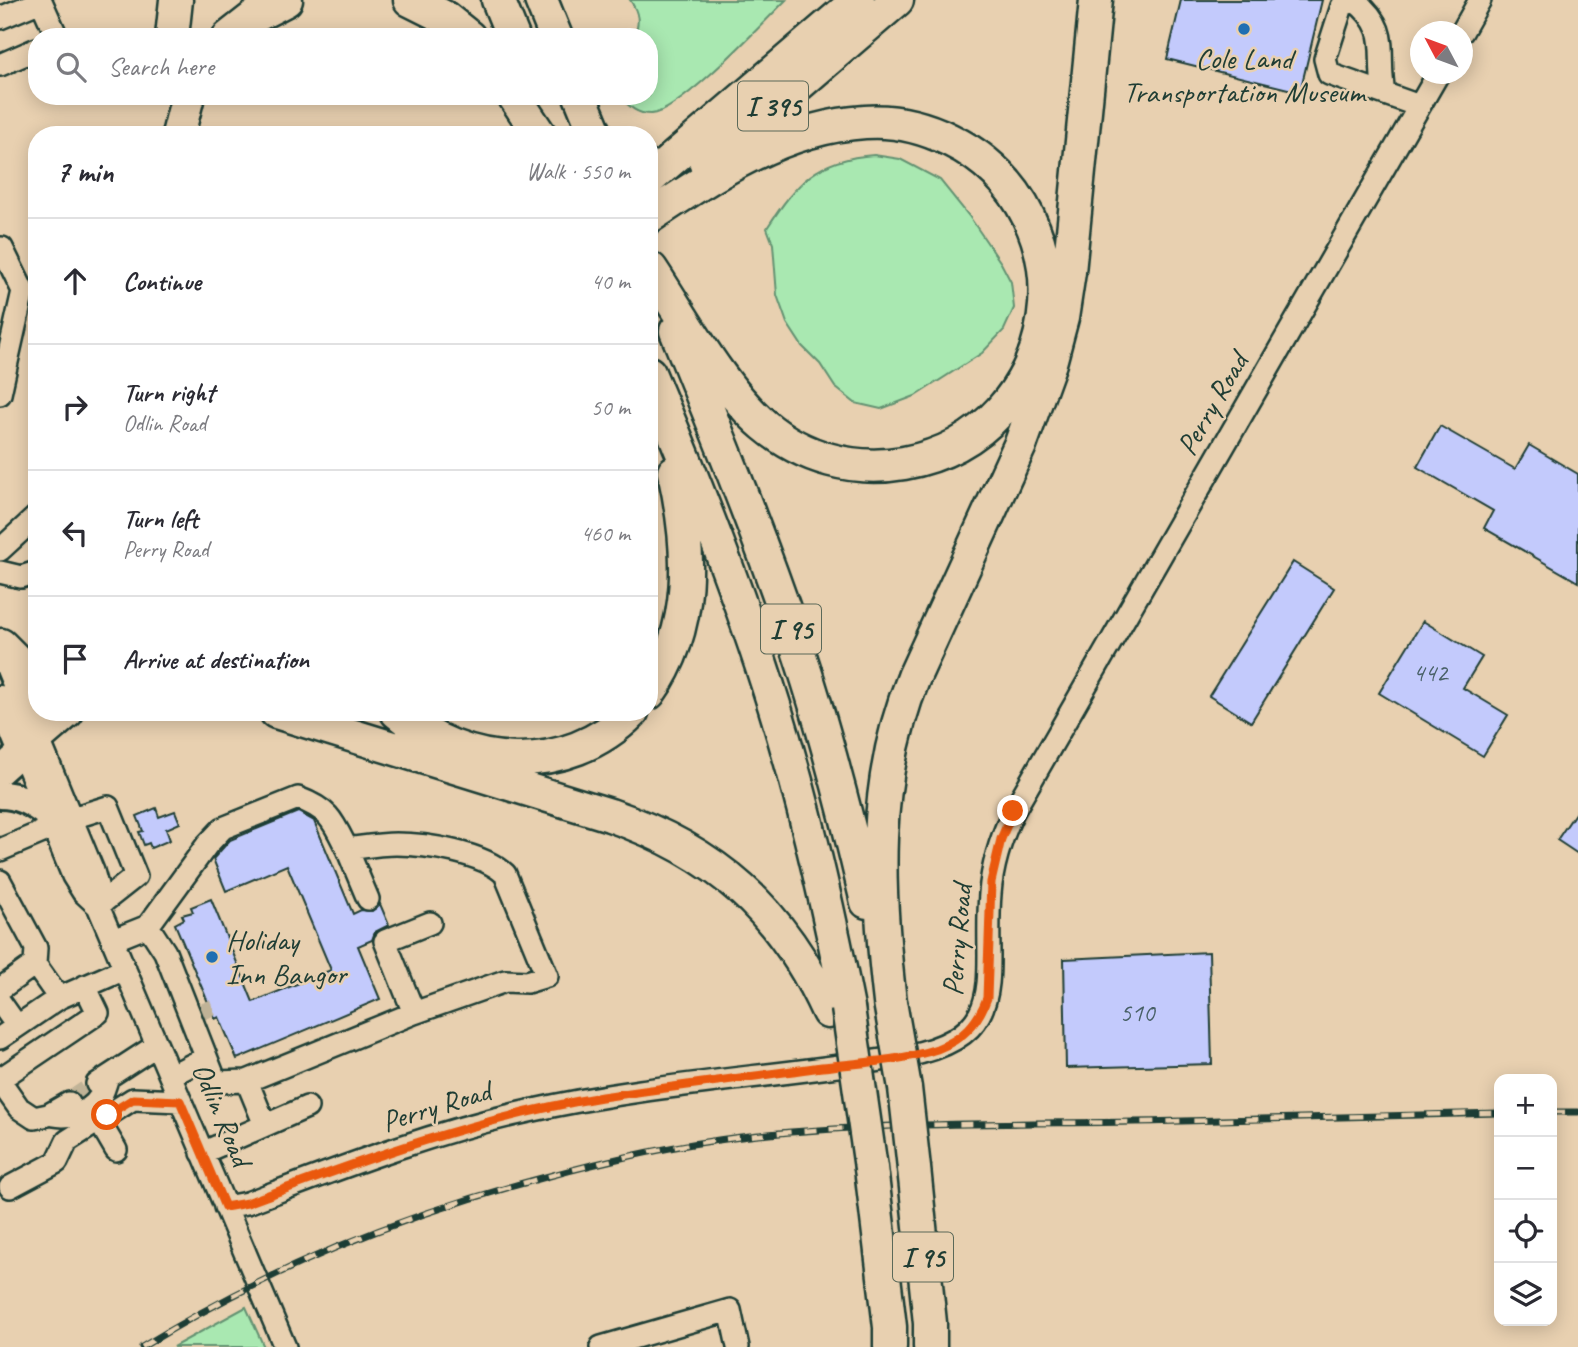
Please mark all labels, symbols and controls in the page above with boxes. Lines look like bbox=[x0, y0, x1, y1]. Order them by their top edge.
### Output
marker: Cole Land Transportation Museum bbox=[1236, 21, 1252, 37]
north arrow bbox=[1410, 21, 1473, 84]
search box bbox=[28, 28, 658, 105]
place label: Cole Land Transportation Museum bbox=[1123, 39, 1367, 111]
icon: search bbox=[52, 48, 90, 86]
text: Search here bbox=[108, 50, 214, 83]
road number: I 395 bbox=[738, 82, 808, 130]
text: 7 min bbox=[56, 153, 113, 191]
text: Walk · 550 m bbox=[526, 157, 630, 186]
icon: ahead bbox=[56, 262, 94, 300]
text: Continue bbox=[123, 265, 201, 298]
text: 40 m bbox=[591, 267, 630, 296]
street label: Perry Road bbox=[1168, 342, 1259, 462]
text: Turn right bbox=[123, 376, 214, 409]
icon: right bbox=[56, 388, 94, 426]
text: 50 m bbox=[591, 393, 630, 422]
text: Odlin Road bbox=[123, 409, 206, 438]
text: Turn left bbox=[123, 502, 198, 535]
icon: left bbox=[56, 514, 94, 552]
text: 460 m bbox=[581, 519, 630, 548]
text: Perry Road bbox=[123, 535, 209, 564]
road number: I 95 bbox=[761, 604, 821, 654]
icon: arrive bbox=[56, 640, 94, 678]
text: Arrive at destination bbox=[123, 643, 309, 676]
house number: 442 bbox=[1412, 656, 1450, 689]
route end bbox=[997, 795, 1028, 826]
street label: Perry Road bbox=[933, 878, 981, 997]
place label: Holiday Inn Bangor bbox=[226, 921, 348, 993]
marker: Holiday Inn Bangor bbox=[204, 949, 220, 965]
house number: 510 bbox=[1119, 996, 1157, 1029]
street label: Odlin Road bbox=[183, 1057, 262, 1175]
street label: Perry Road bbox=[377, 1070, 499, 1141]
map controls bbox=[1494, 1074, 1557, 1326]
button: + bbox=[1494, 1074, 1557, 1137]
route start bbox=[91, 1099, 122, 1130]
button: − bbox=[1494, 1137, 1557, 1200]
button: locate bbox=[1494, 1200, 1557, 1263]
road number: I 95 bbox=[893, 1232, 953, 1282]
button: layers bbox=[1494, 1263, 1557, 1326]

